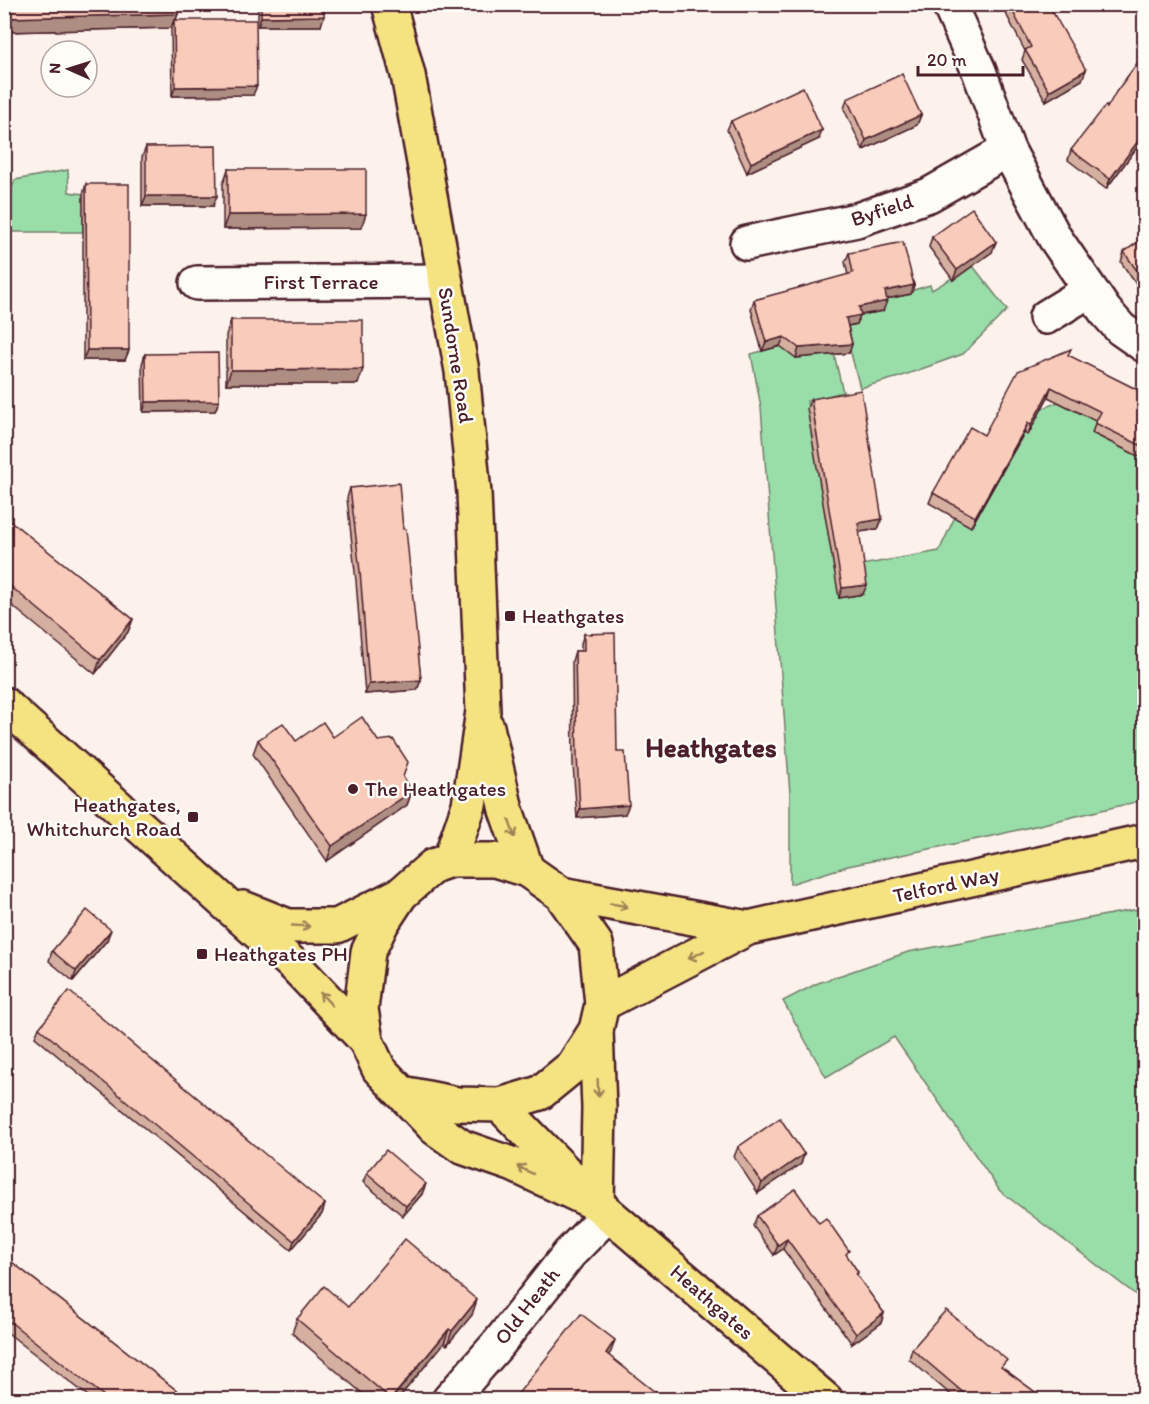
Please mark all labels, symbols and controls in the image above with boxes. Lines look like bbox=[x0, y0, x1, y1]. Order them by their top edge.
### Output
north arrow bbox=[39, 39, 99, 99]
scale bar bbox=[918, 39, 1023, 77]
text: 20 m bbox=[927, 49, 967, 71]
text: N bbox=[45, 62, 64, 74]
street label: Byfield bbox=[848, 188, 917, 231]
street label: First Terrace bbox=[263, 269, 379, 294]
street label: Sundorne Road bbox=[433, 285, 480, 425]
place label: Heathgates bbox=[522, 603, 624, 628]
marker: Heathgates bbox=[503, 609, 517, 623]
district label: Heathgates bbox=[645, 731, 777, 764]
place label: The Heathgates bbox=[365, 776, 506, 801]
marker: The Heathgates bbox=[346, 782, 360, 796]
place label: Heathgates, Whitchurch Road bbox=[27, 792, 181, 841]
marker: Heathgates, Whitchurch Road bbox=[186, 810, 200, 824]
one-way arrow bbox=[508, 819, 519, 838]
street label: Telford Way bbox=[891, 861, 1001, 908]
one-way arrow bbox=[608, 899, 628, 910]
one-way arrow bbox=[291, 921, 311, 932]
place label: Heathgates PH bbox=[214, 941, 348, 966]
marker: Heathgates PH bbox=[195, 947, 209, 961]
one-way arrow bbox=[688, 950, 706, 961]
one-way arrow bbox=[319, 991, 333, 1006]
one-way arrow bbox=[592, 1078, 604, 1098]
one-way arrow bbox=[516, 1164, 534, 1175]
street label: Heathgates bbox=[665, 1259, 759, 1345]
street label: Old Heath bbox=[489, 1262, 565, 1349]

